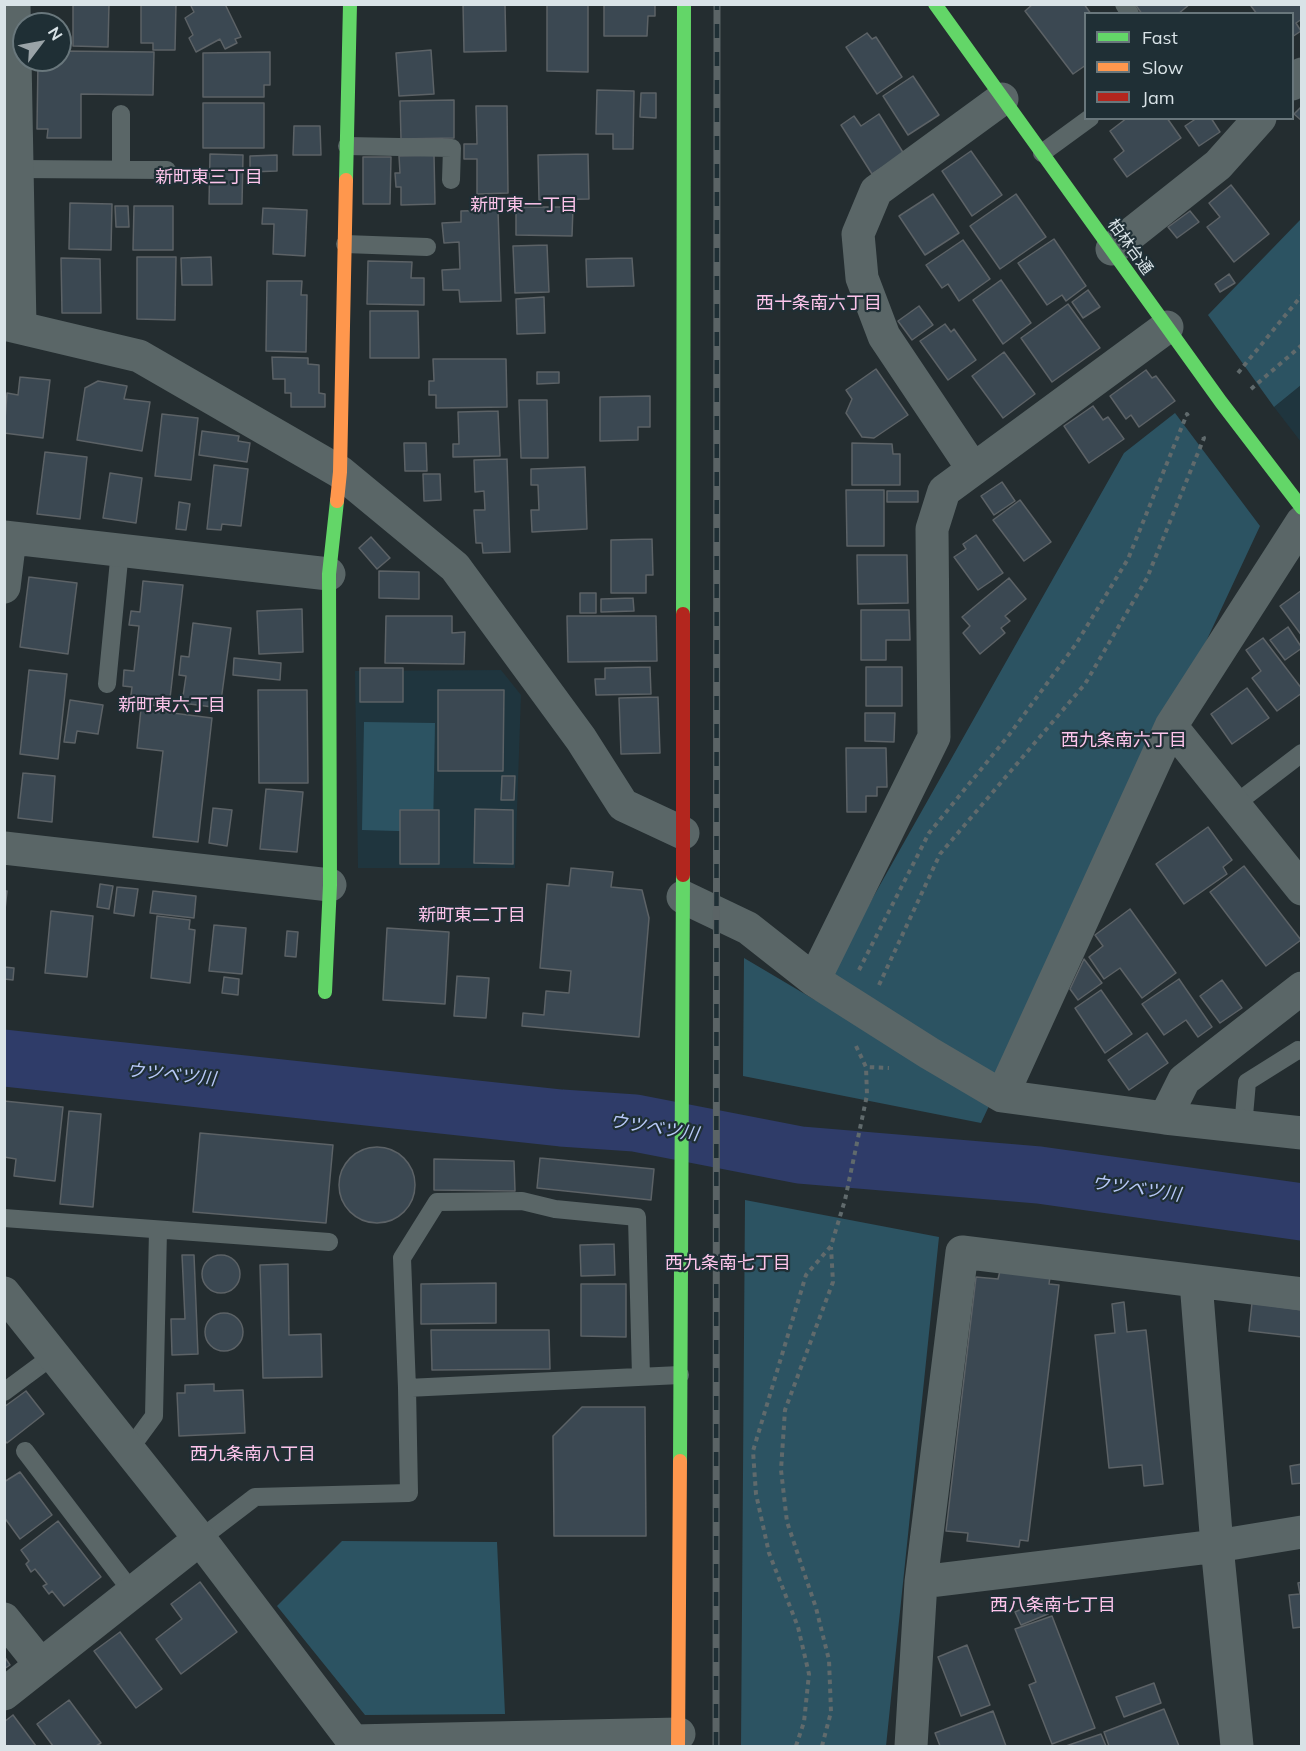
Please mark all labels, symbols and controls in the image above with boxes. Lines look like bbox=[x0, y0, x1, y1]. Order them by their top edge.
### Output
north arrow bbox=[12, 12, 72, 72]
legend bbox=[1084, 12, 1294, 120]
text: N bbox=[44, 23, 67, 44]
text: Fast bbox=[1142, 26, 1178, 49]
text: Slow bbox=[1142, 56, 1183, 79]
text: Jam bbox=[1142, 86, 1175, 109]
district label: 新町東三丁目 bbox=[155, 167, 263, 189]
district label: 新町東一丁目 bbox=[470, 195, 578, 217]
street label: 柏林台通 bbox=[1103, 215, 1157, 279]
district label: 西十条南六丁目 bbox=[756, 293, 882, 315]
district label: 新町東六丁目 bbox=[118, 695, 226, 717]
district label: 西九条南六丁目 bbox=[1061, 730, 1187, 752]
district label: 新町東二丁目 bbox=[418, 905, 526, 927]
water label: ウツベツ川 bbox=[125, 1060, 217, 1090]
water label: ウツベツ川 bbox=[608, 1110, 700, 1146]
water label: ウツベツ川 bbox=[1090, 1172, 1182, 1206]
district label: 西九条南七丁目 bbox=[665, 1253, 791, 1275]
district label: 西九条南八丁目 bbox=[190, 1444, 316, 1466]
district label: 西八条南七丁目 bbox=[990, 1595, 1116, 1617]

